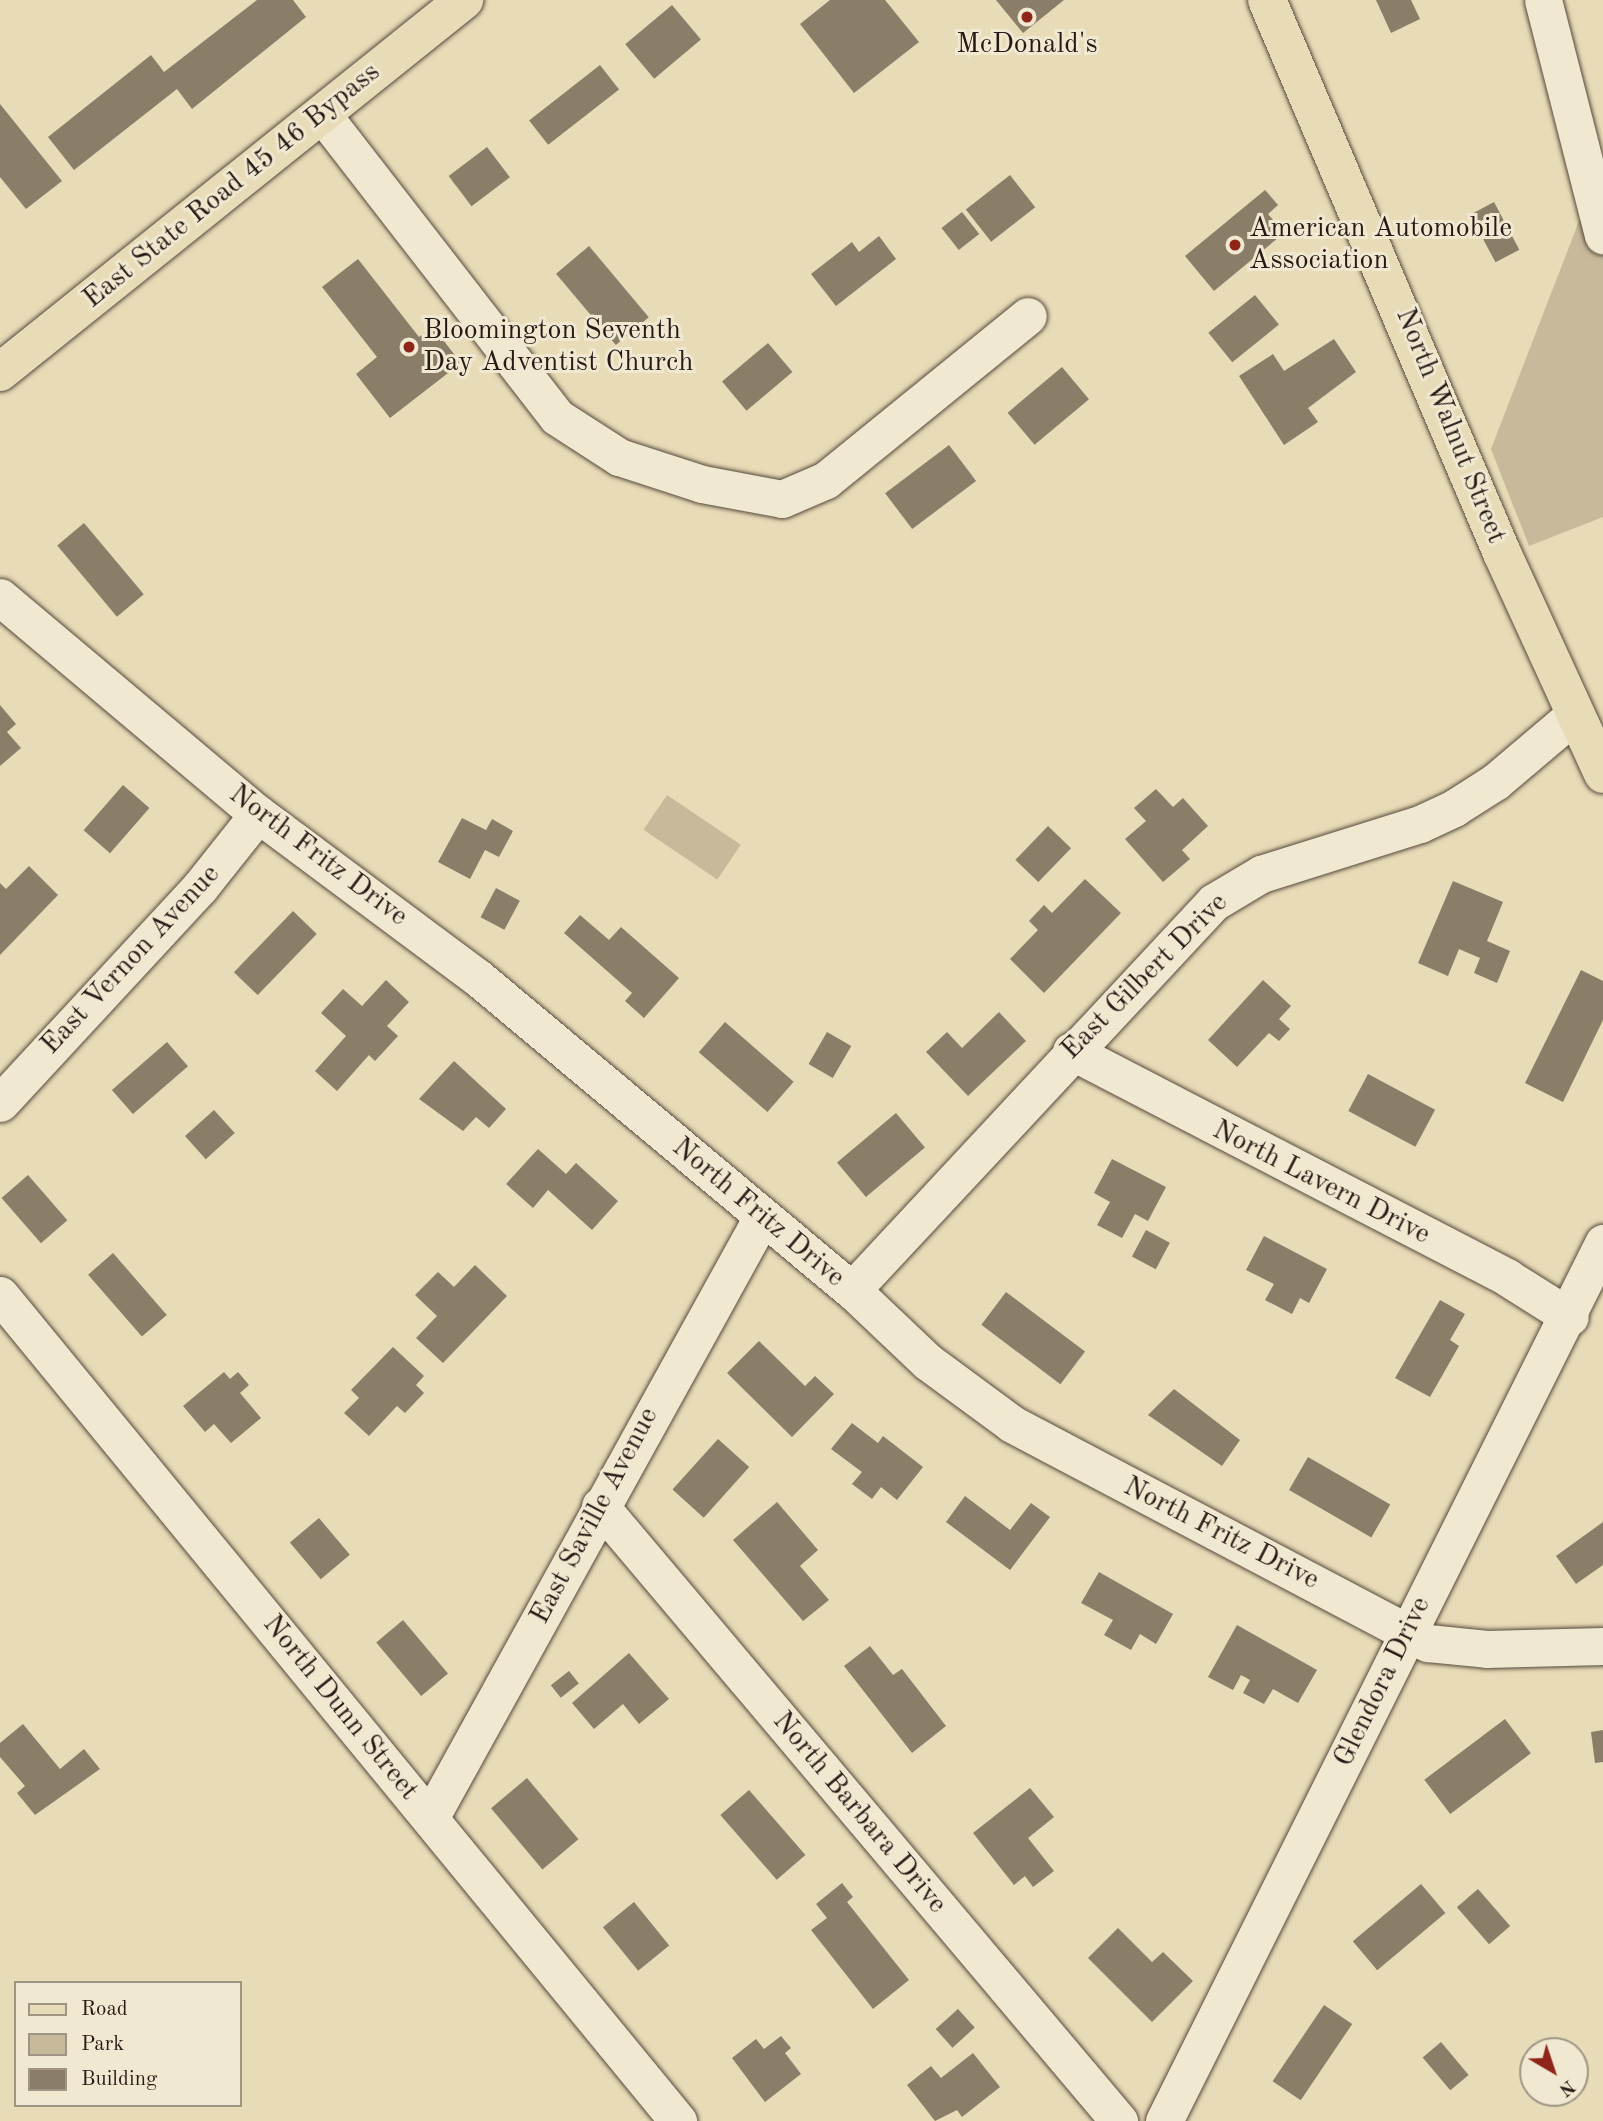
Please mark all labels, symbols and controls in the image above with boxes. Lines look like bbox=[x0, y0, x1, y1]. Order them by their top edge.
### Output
marker: McDonald's bbox=[1019, 9, 1035, 25]
place label: McDonald's bbox=[956, 28, 1098, 62]
street label: East State Road 45 46 Bypass bbox=[77, 56, 387, 316]
place label: American Automobile Association bbox=[1249, 212, 1512, 278]
marker: American Automobile Association bbox=[1227, 237, 1243, 253]
street label: North Walnut Street bbox=[1387, 303, 1513, 549]
place label: Bloomington Seventh Day Adventist Church bbox=[423, 314, 693, 380]
marker: Bloomington Seventh Day Adventist Church bbox=[401, 339, 417, 355]
street label: North Fritz Drive bbox=[222, 778, 414, 934]
street label: East Vernon Avenue bbox=[34, 858, 228, 1062]
street label: East Gilbert Drive bbox=[1055, 887, 1235, 1067]
street label: North Lavern Drive bbox=[1207, 1114, 1435, 1252]
street label: North Fritz Drive bbox=[665, 1131, 851, 1295]
street label: East Saville Avenue bbox=[524, 1402, 666, 1630]
street label: North Fritz Drive bbox=[1118, 1470, 1324, 1598]
street label: Glendora Drive bbox=[1327, 1592, 1439, 1772]
street label: North Dunn Street bbox=[255, 1608, 425, 1808]
street label: North Barbara Drive bbox=[765, 1705, 953, 1921]
legend bbox=[14, 1981, 242, 2107]
text: Road bbox=[81, 1999, 128, 2020]
text: Park bbox=[81, 2034, 124, 2055]
north arrow bbox=[1519, 2037, 1589, 2107]
text: Building bbox=[81, 2069, 157, 2090]
text: N bbox=[1555, 2075, 1578, 2099]

